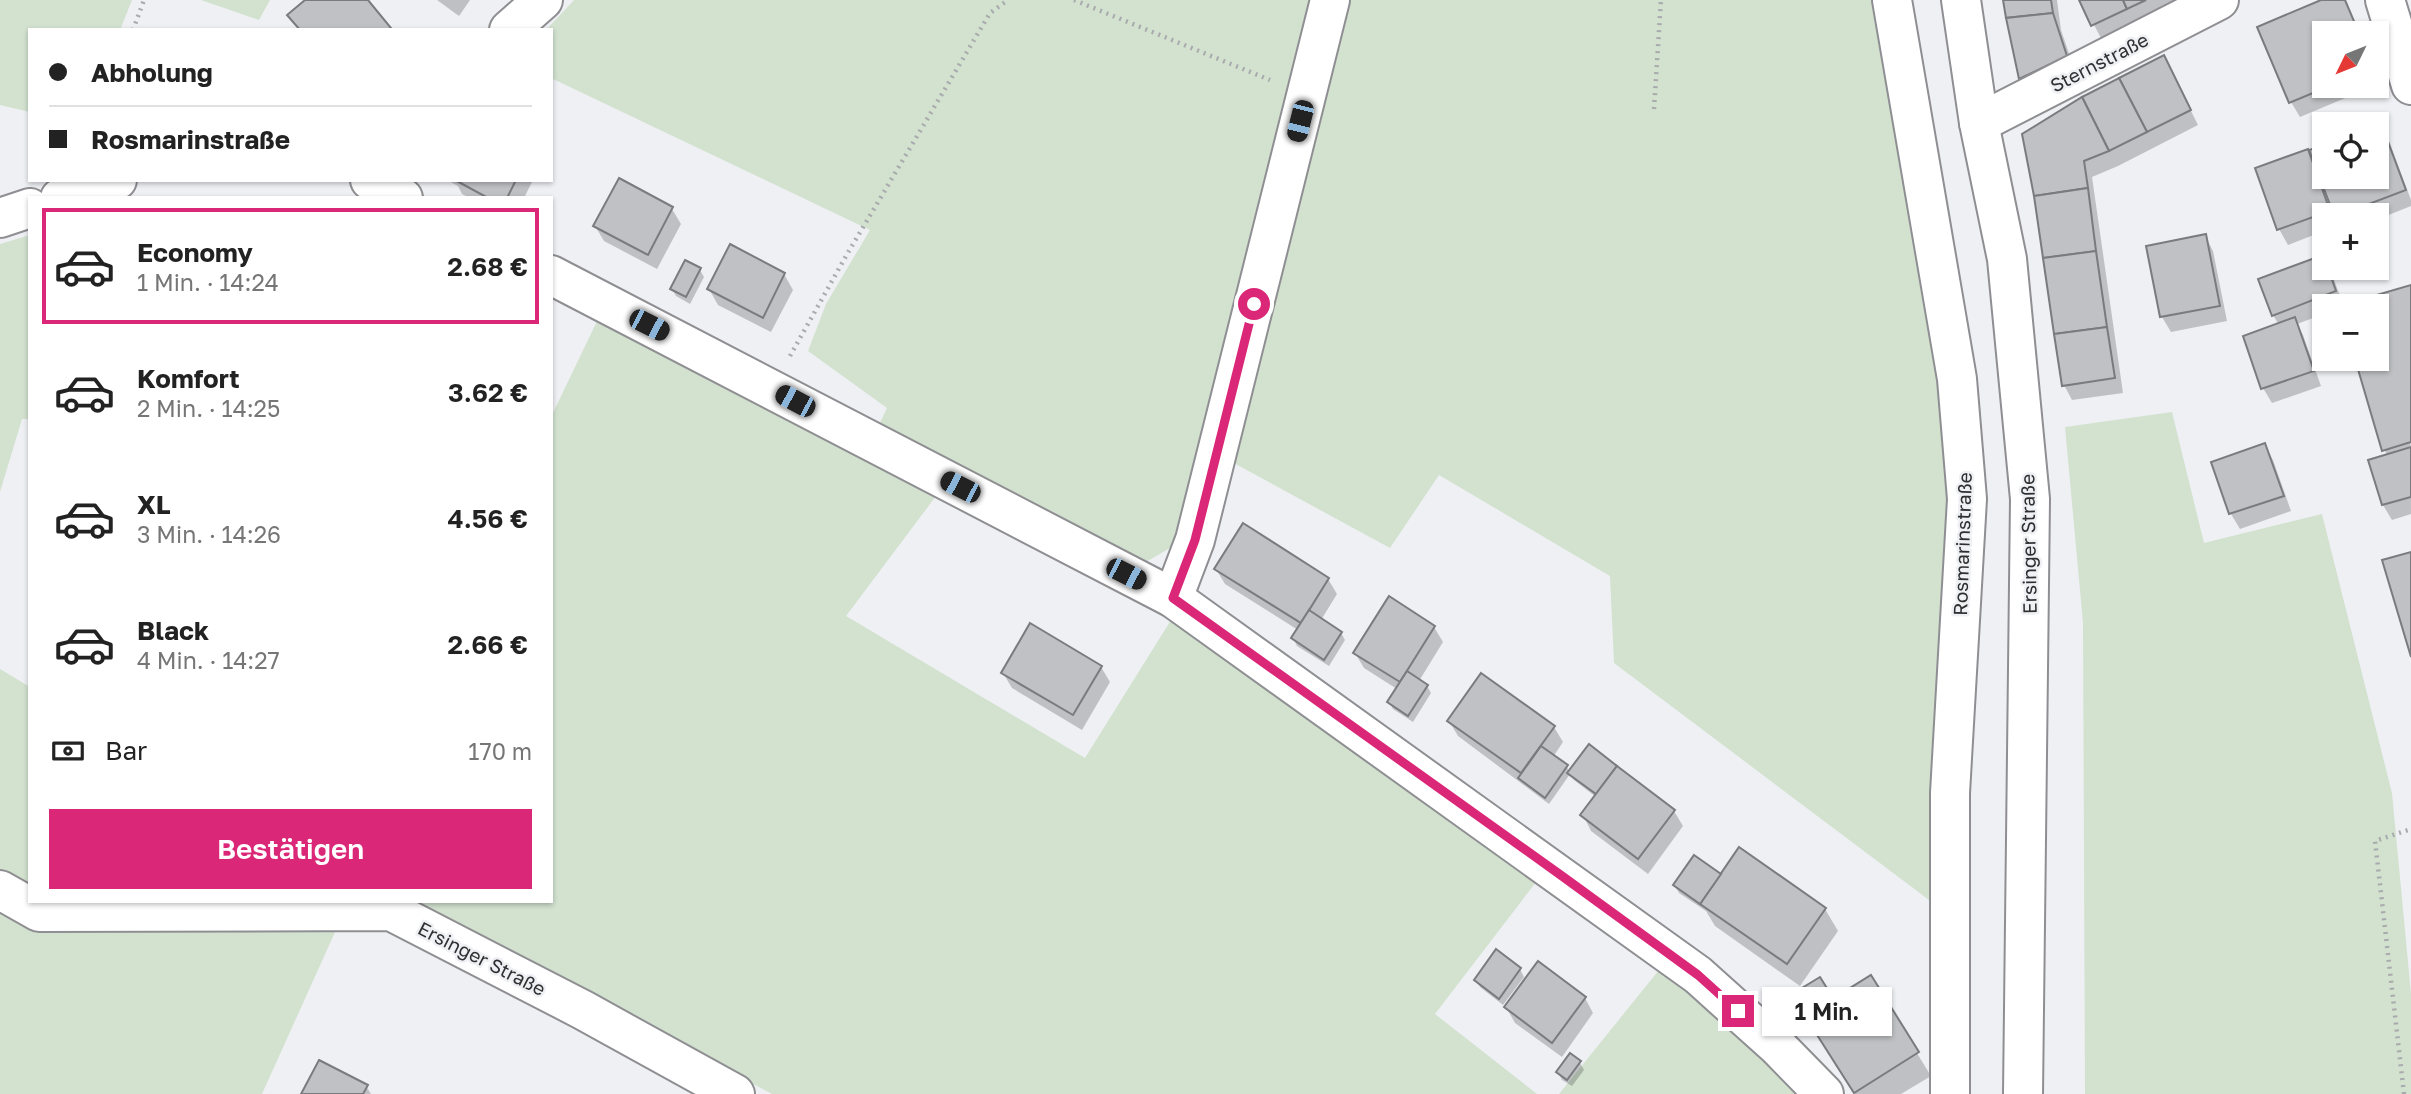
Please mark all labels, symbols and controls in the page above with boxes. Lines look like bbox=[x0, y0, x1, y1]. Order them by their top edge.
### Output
north arrow bbox=[2312, 21, 2389, 98]
map controls bbox=[2312, 21, 2389, 371]
street label: Sternstraße bbox=[2046, 27, 2152, 97]
text: Abholung bbox=[91, 57, 213, 88]
car bbox=[1285, 98, 1316, 144]
button: locate bbox=[2312, 112, 2389, 189]
text: Rosmarinstraße bbox=[91, 124, 290, 155]
button: + bbox=[2312, 203, 2389, 280]
icon: car bbox=[53, 235, 116, 298]
text: Economy bbox=[137, 237, 253, 268]
text: 2.68 € bbox=[447, 251, 528, 282]
text: 1 Min. · 14:24 bbox=[137, 268, 279, 296]
route start bbox=[1238, 288, 1270, 320]
button: − bbox=[2312, 294, 2389, 371]
car bbox=[626, 306, 673, 344]
icon: car bbox=[53, 361, 116, 424]
text: Komfort bbox=[137, 363, 240, 394]
text: 3.62 € bbox=[448, 377, 528, 408]
car bbox=[772, 382, 819, 420]
text: 2 Min. · 14:25 bbox=[137, 394, 280, 422]
car bbox=[937, 468, 984, 506]
street label: Rosmarinstraße bbox=[1948, 472, 1976, 616]
street label: Ersinger Straße bbox=[2015, 474, 2041, 614]
icon: car bbox=[53, 487, 116, 550]
text: XL bbox=[137, 489, 171, 520]
text: 4.56 € bbox=[447, 503, 528, 534]
text: 3 Min. · 14:26 bbox=[137, 520, 281, 548]
car bbox=[1103, 555, 1150, 593]
icon: car bbox=[53, 613, 116, 676]
text: Black bbox=[137, 615, 209, 646]
text: 2.66 € bbox=[448, 629, 528, 660]
text: 4 Min. · 14:27 bbox=[137, 646, 280, 674]
icon: cash bbox=[49, 732, 87, 770]
text: Bar bbox=[105, 735, 147, 766]
text: 170 m bbox=[468, 737, 532, 765]
button: Bestätigen bbox=[49, 809, 532, 889]
street label: Ersinger Straße bbox=[414, 916, 550, 1000]
callout: 1 Min. bbox=[1762, 986, 1892, 1036]
route end bbox=[1722, 995, 1754, 1027]
text: 1 Min. bbox=[1795, 997, 1859, 1025]

